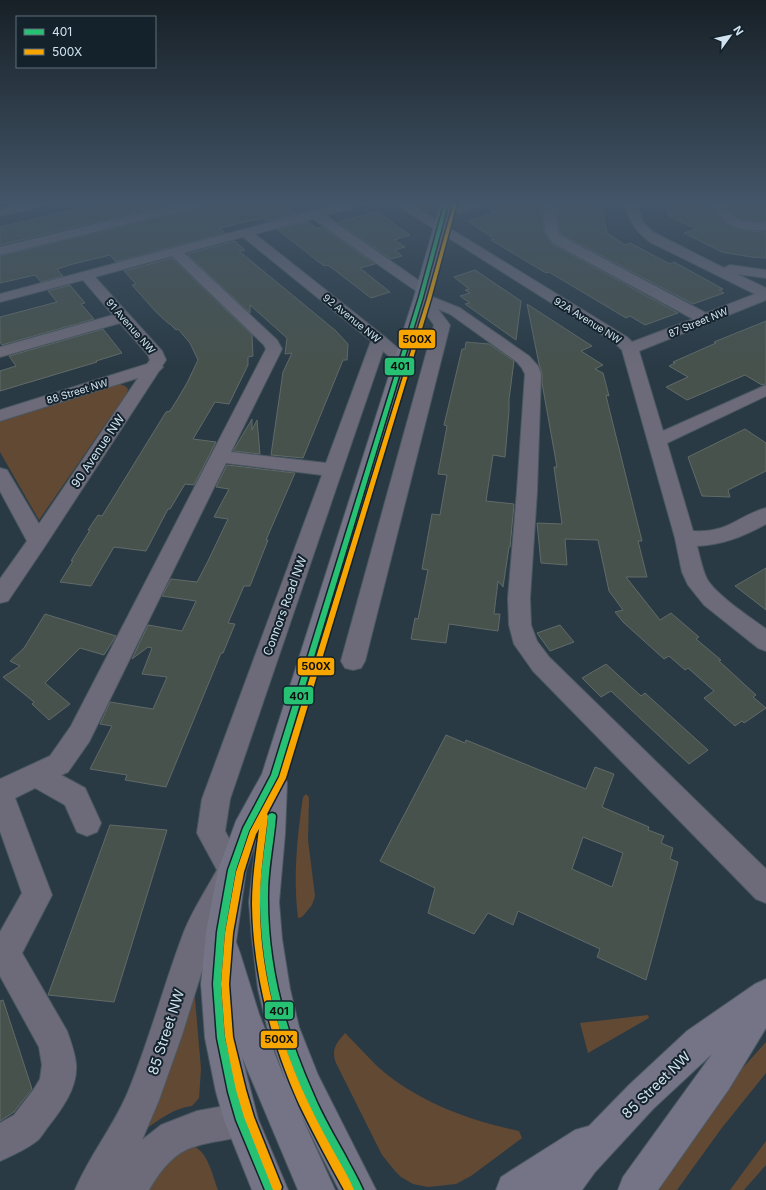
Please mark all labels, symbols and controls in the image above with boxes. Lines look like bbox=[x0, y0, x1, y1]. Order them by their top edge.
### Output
legend bbox=[16, 16, 156, 68]
north arrow bbox=[710, 16, 750, 56]
text: N bbox=[730, 23, 747, 38]
text: 401 bbox=[52, 24, 72, 39]
text: 500X bbox=[52, 44, 82, 59]
street label: 92 Avenue NW bbox=[321, 291, 383, 345]
street label: 92A Avenue NW bbox=[552, 294, 624, 346]
street label: 91 Avenue NW bbox=[104, 296, 158, 356]
street label: 87 Street NW bbox=[667, 305, 730, 339]
line badge: 500X bbox=[398, 329, 436, 349]
text: 500X bbox=[402, 332, 432, 346]
line badge: 401 bbox=[384, 357, 415, 376]
text: 401 bbox=[390, 359, 410, 373]
street label: 88 Street NW bbox=[45, 376, 109, 406]
street label: 90 Avenue NW bbox=[68, 411, 128, 490]
street label: Connors Road NW bbox=[260, 554, 310, 658]
line badge: 500X bbox=[297, 657, 335, 676]
text: 500X bbox=[301, 659, 331, 673]
line badge: 401 bbox=[283, 686, 314, 705]
text: 401 bbox=[289, 689, 309, 703]
street label: 85 Street NW bbox=[144, 987, 187, 1077]
line badge: 401 bbox=[264, 1001, 294, 1020]
text: 401 bbox=[269, 1004, 289, 1018]
line badge: 500X bbox=[260, 1030, 298, 1049]
text: 500X bbox=[264, 1032, 294, 1046]
street label: 85 Street NW bbox=[618, 1048, 694, 1122]

